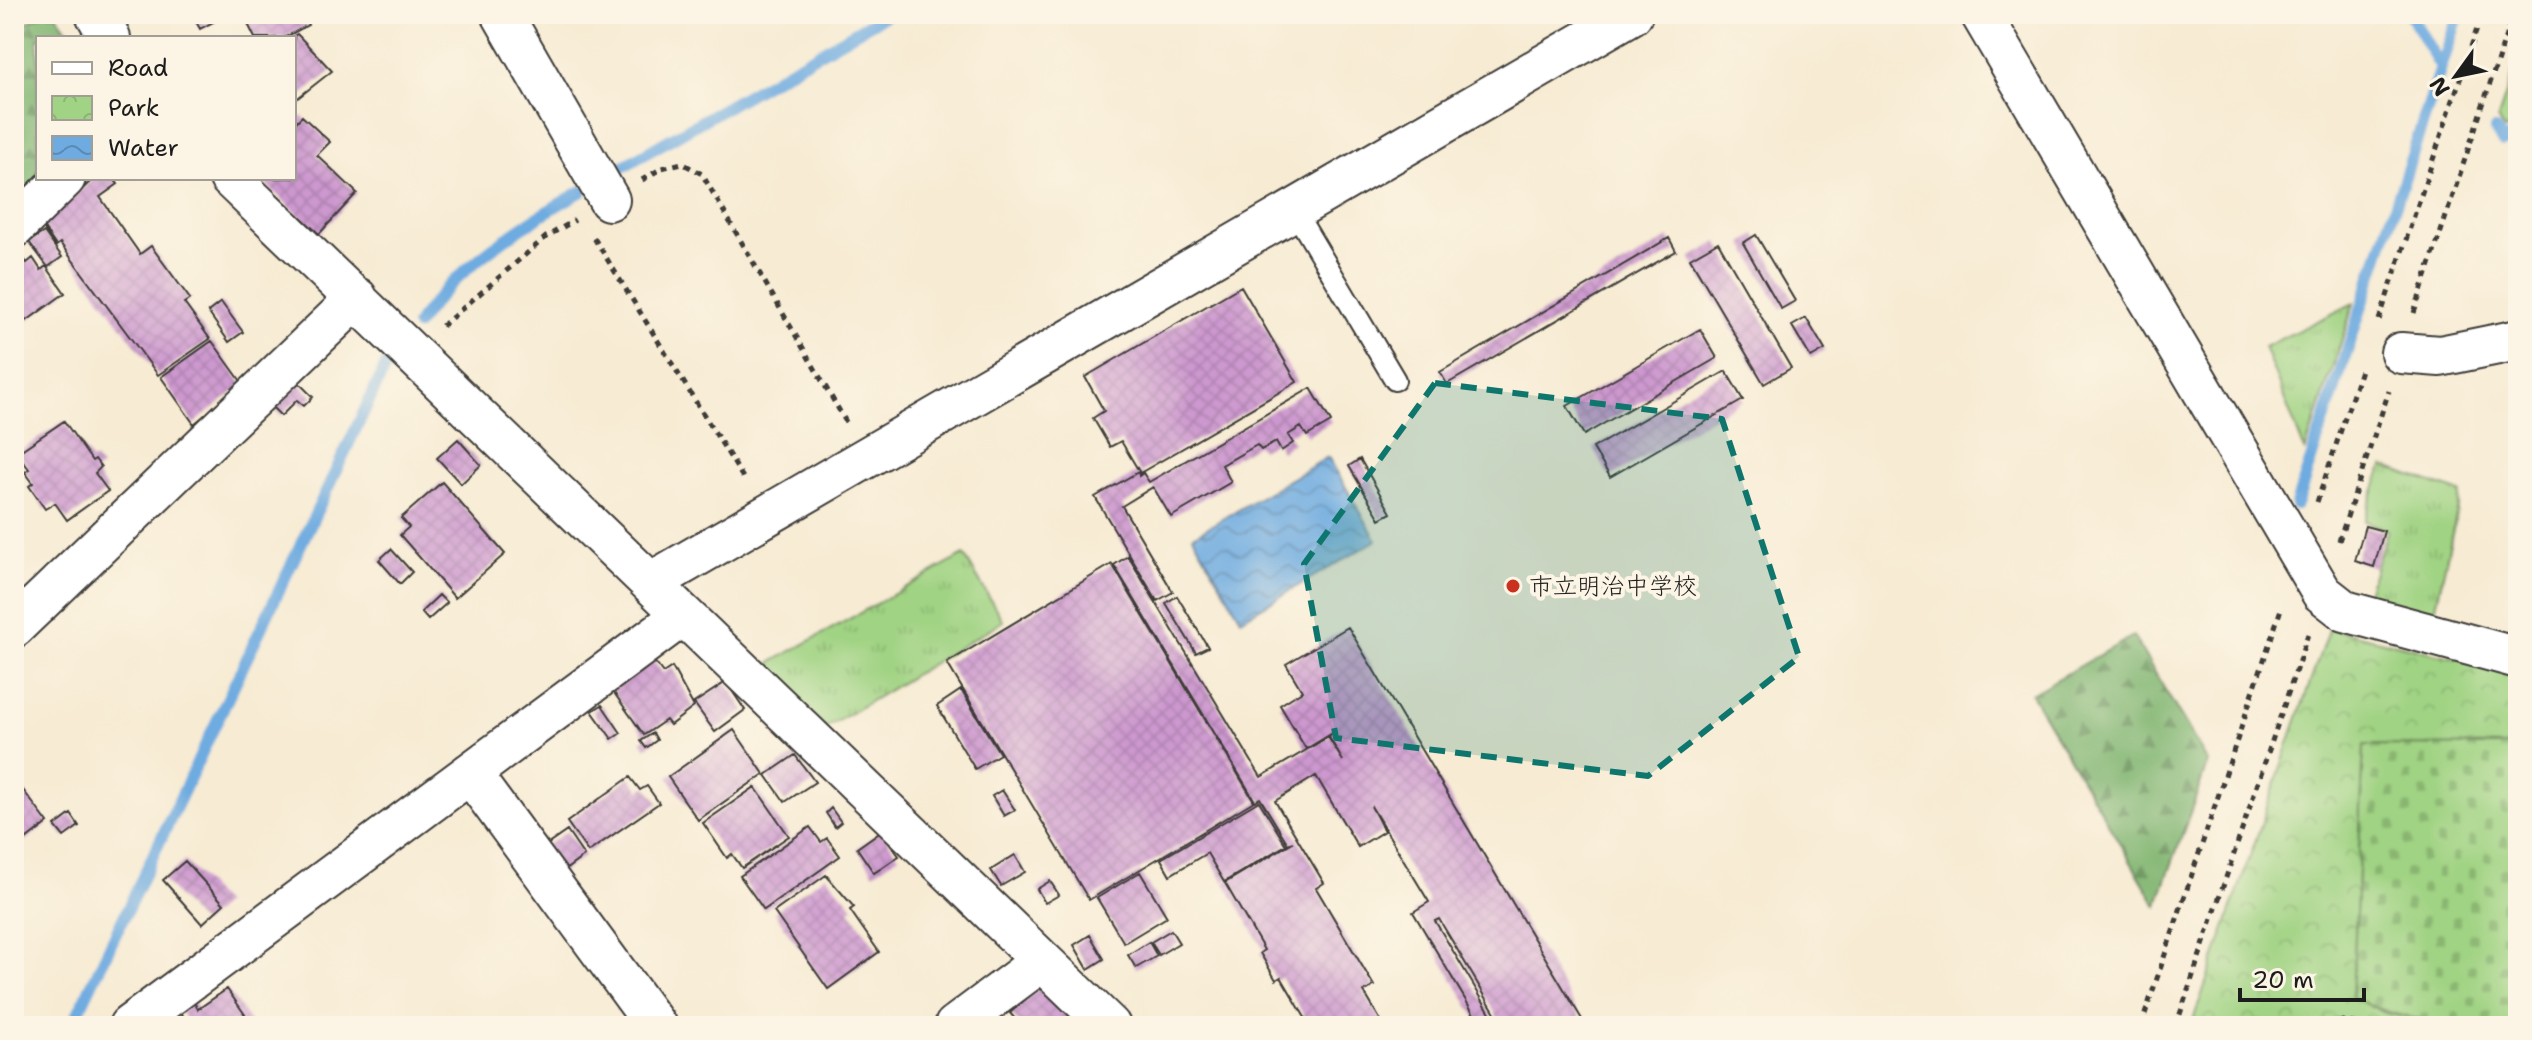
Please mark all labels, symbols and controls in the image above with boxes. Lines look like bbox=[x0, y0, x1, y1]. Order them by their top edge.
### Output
legend bbox=[36, 36, 296, 180]
north arrow bbox=[2416, 36, 2496, 116]
text: Road bbox=[108, 52, 168, 84]
text: N bbox=[2423, 71, 2457, 102]
text: Park bbox=[108, 92, 160, 124]
text: Water bbox=[108, 132, 179, 164]
place label: 市立明治中学校 bbox=[1529, 570, 1697, 602]
marker: 市立明治中学校 bbox=[1504, 577, 1522, 595]
scale bar bbox=[2240, 952, 2364, 1002]
text: 20 m bbox=[2252, 964, 2314, 996]

